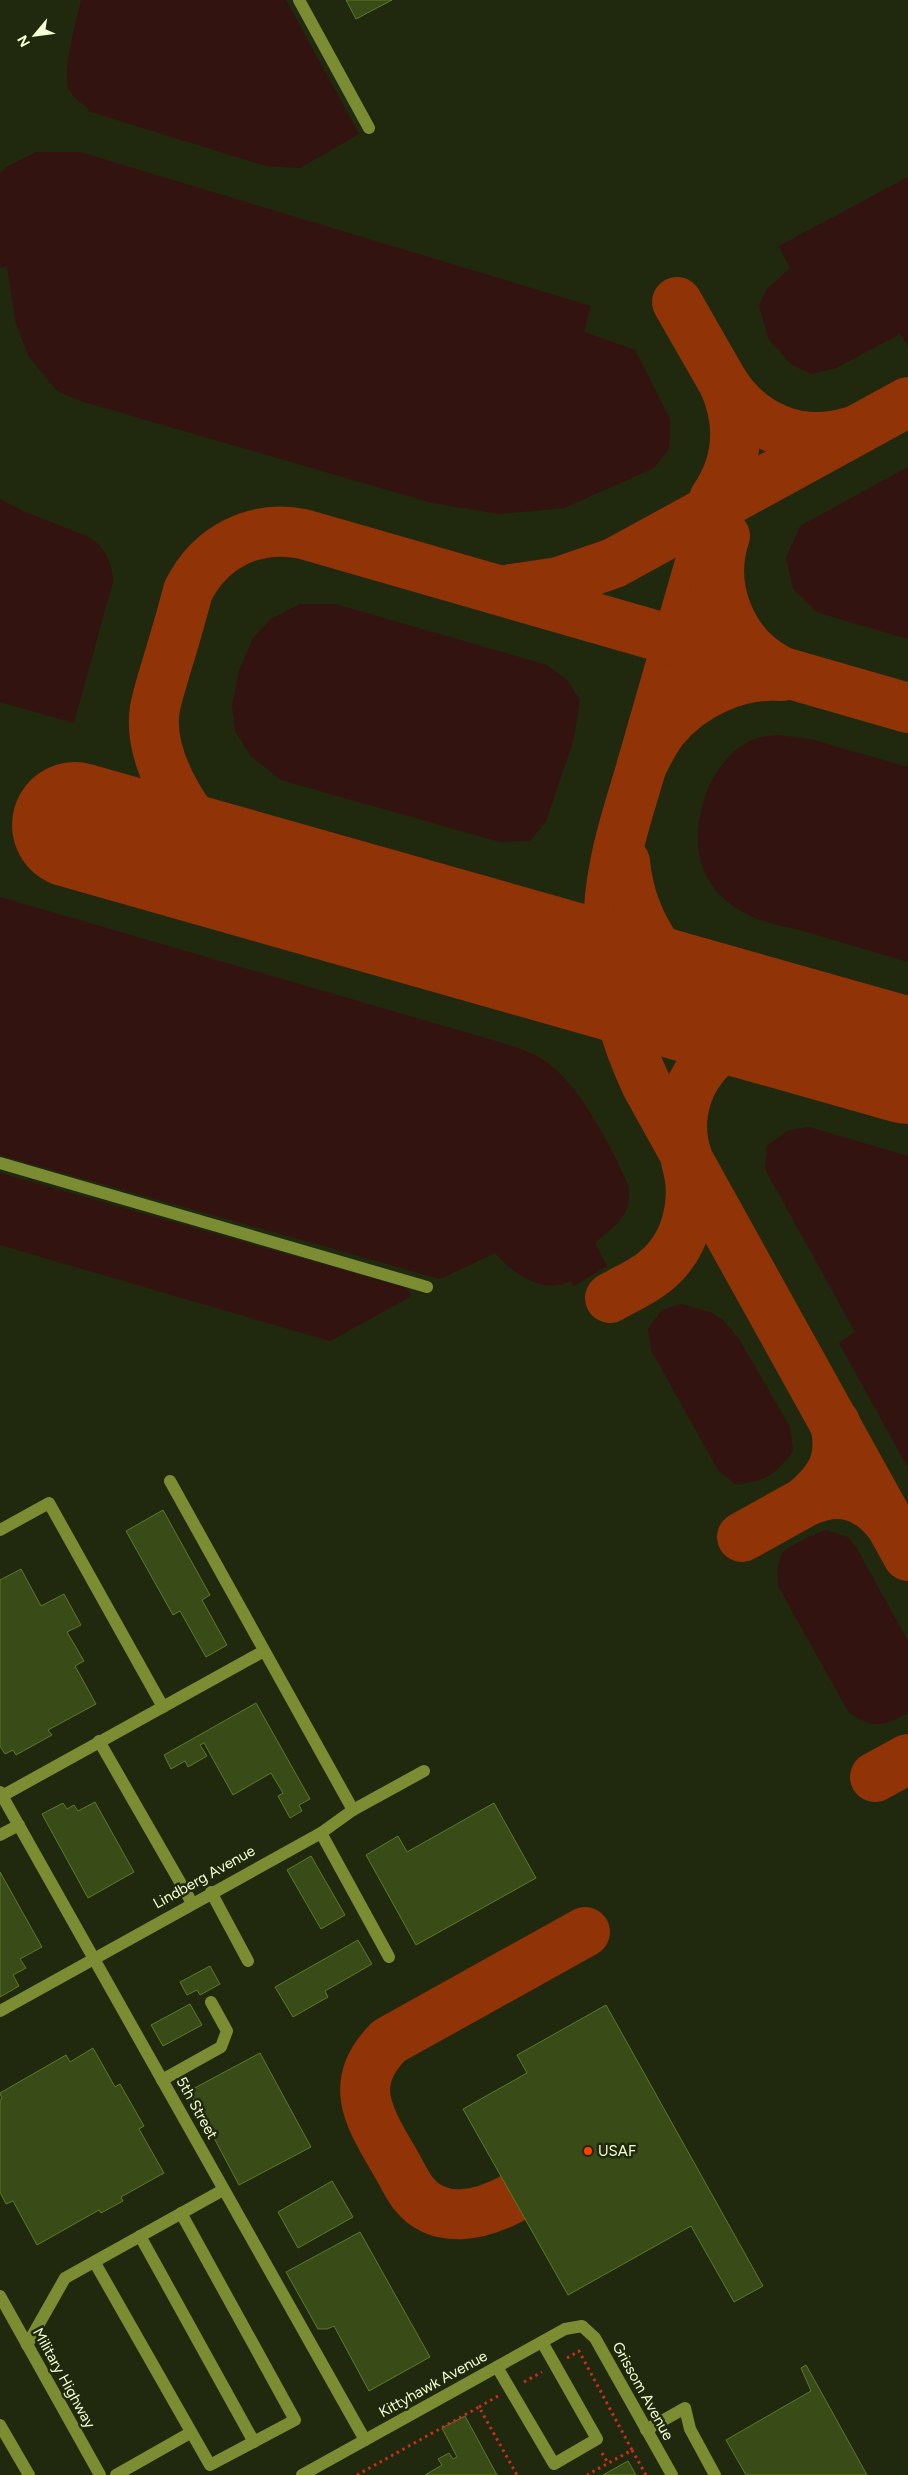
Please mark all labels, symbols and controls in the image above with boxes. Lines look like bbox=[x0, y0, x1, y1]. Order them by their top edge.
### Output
north arrow bbox=[10, 10, 60, 60]
text: N bbox=[14, 32, 34, 50]
street label: Lindberg Avenue bbox=[150, 1842, 258, 1912]
street label: 5th Street bbox=[173, 2074, 222, 2143]
place label: USAF bbox=[598, 2142, 636, 2160]
marker: USAF bbox=[582, 2145, 594, 2157]
street label: Military Highway bbox=[29, 2325, 99, 2431]
street label: Grissom Avenue bbox=[609, 2339, 677, 2443]
street label: Kittyhawk Avenue bbox=[376, 2347, 490, 2421]

